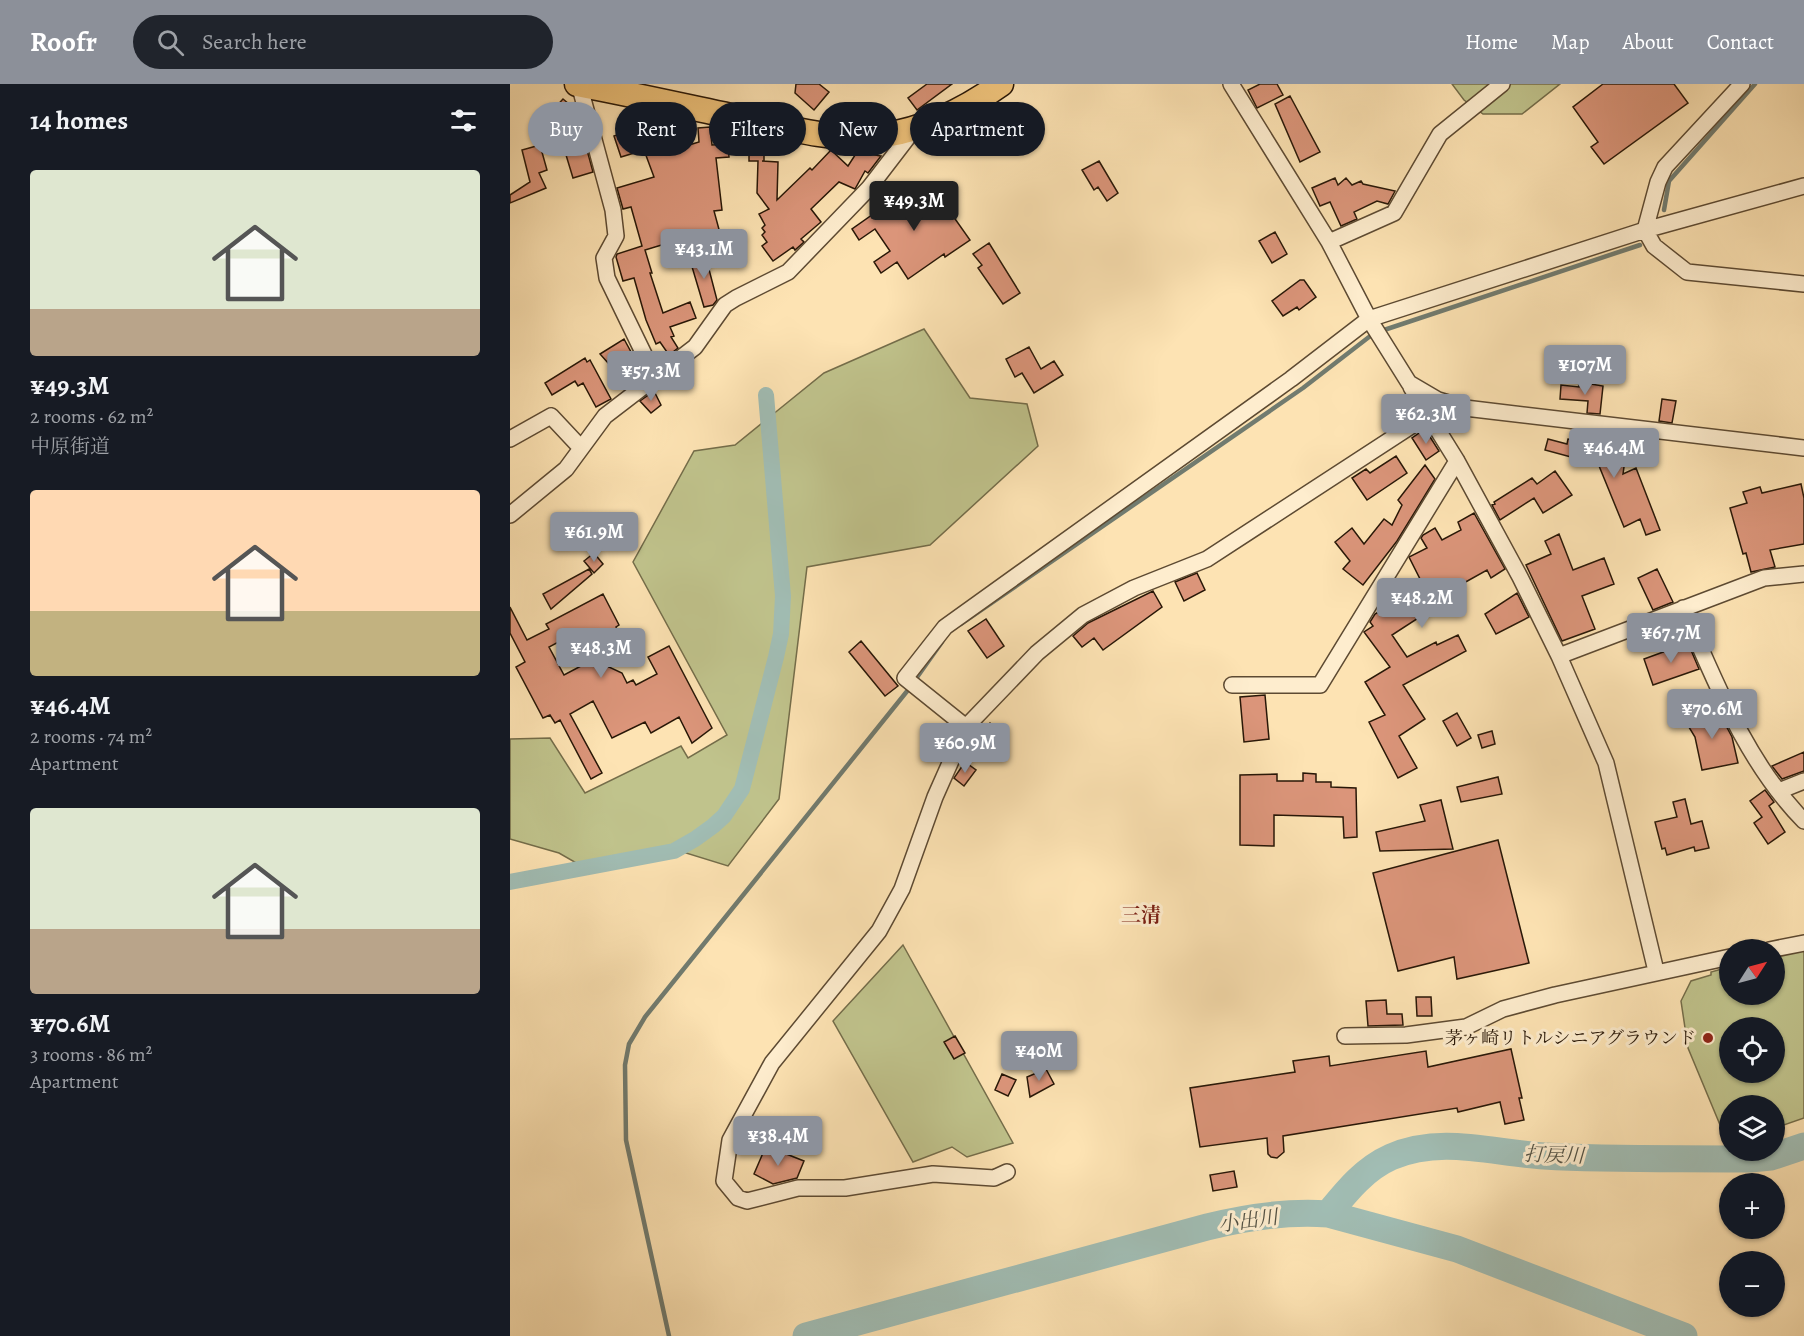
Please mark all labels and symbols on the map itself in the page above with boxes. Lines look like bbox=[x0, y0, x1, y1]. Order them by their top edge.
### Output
pin: ¥49.3M bbox=[865, 181, 963, 232]
pin: ¥43.1M bbox=[655, 229, 753, 280]
pin: ¥107M bbox=[1543, 345, 1627, 396]
pin: ¥57.3M bbox=[602, 351, 700, 402]
pin: ¥62.3M bbox=[1377, 394, 1475, 445]
pin: ¥46.4M bbox=[1565, 428, 1663, 479]
pin: ¥61.9M bbox=[545, 512, 643, 563]
pin: ¥48.2M bbox=[1373, 578, 1471, 629]
pin: ¥67.7M bbox=[1622, 613, 1720, 664]
pin: ¥48.3M bbox=[552, 628, 650, 679]
pin: ¥70.6M bbox=[1663, 689, 1761, 740]
pin: ¥60.9M bbox=[916, 723, 1014, 774]
district label: 三清 bbox=[1121, 902, 1161, 929]
north arrow bbox=[1719, 939, 1785, 1005]
place label: 茅ヶ崎リトルシニアグラウンド bbox=[1445, 1026, 1696, 1050]
pin: ¥40M bbox=[1003, 1031, 1075, 1082]
marker: 茅ヶ崎リトルシニアグラウンド bbox=[1701, 1031, 1715, 1045]
pin: ¥38.4M bbox=[729, 1116, 827, 1167]
water label: 打戻川 bbox=[1524, 1140, 1586, 1170]
water label: 小出川 bbox=[1216, 1203, 1282, 1239]

